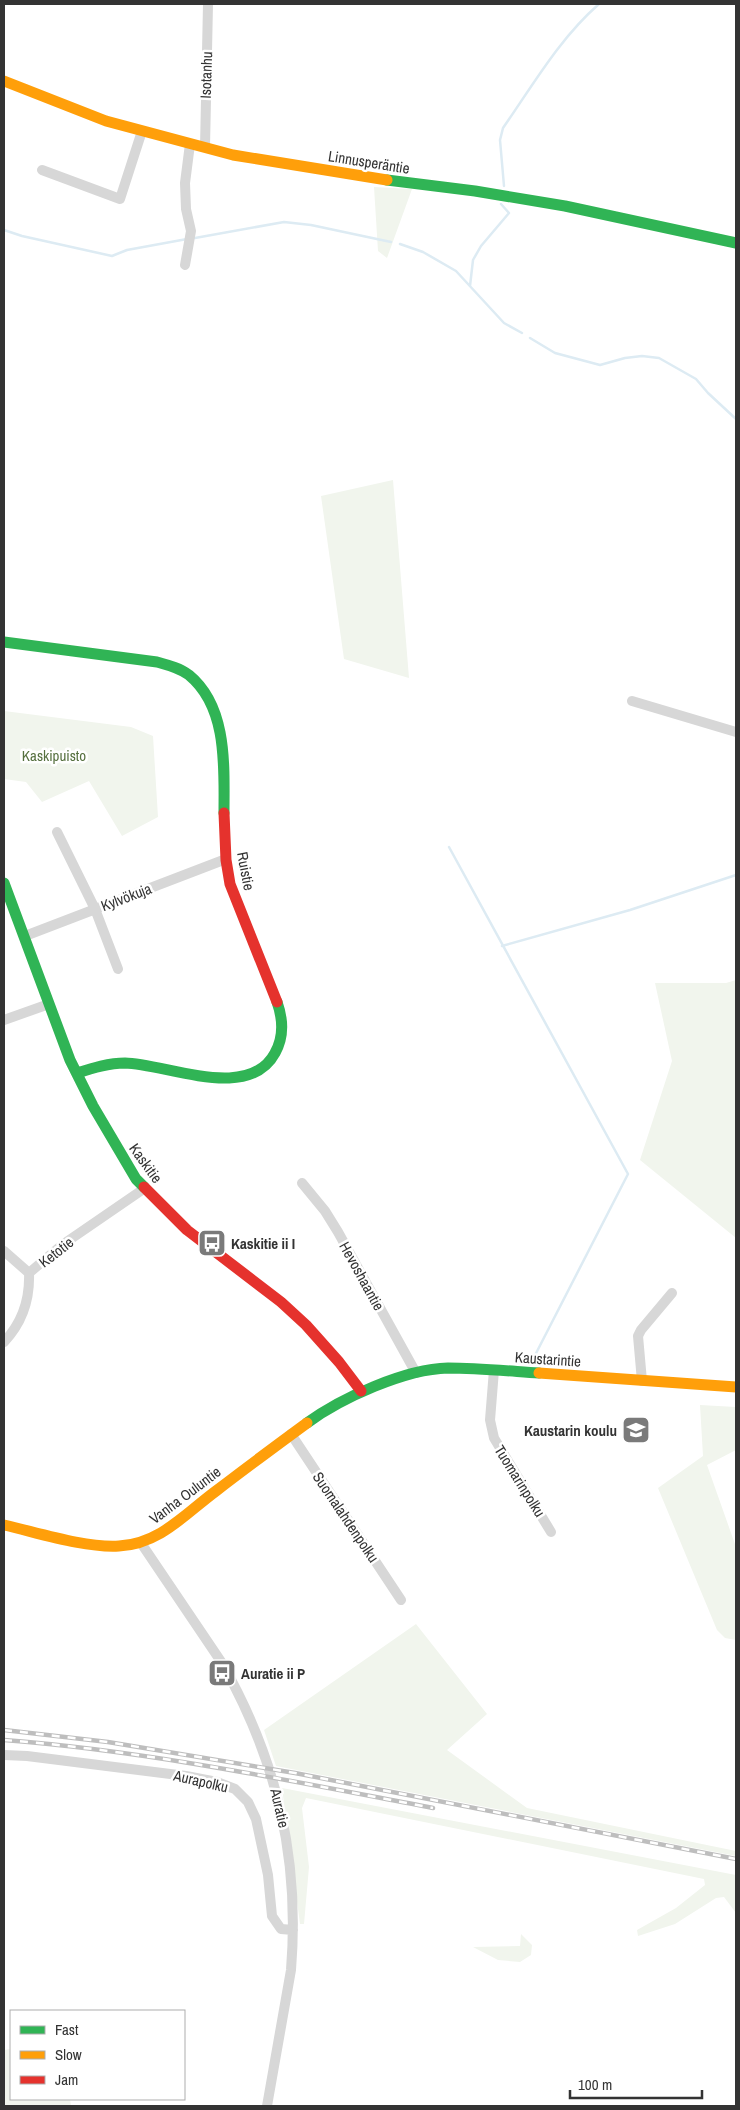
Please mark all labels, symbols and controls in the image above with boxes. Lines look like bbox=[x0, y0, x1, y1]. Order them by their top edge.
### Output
street label: Isotanhu bbox=[195, 51, 217, 99]
street label: Linnusperäntie bbox=[327, 145, 411, 179]
park label: Kaskipuisto bbox=[22, 745, 86, 766]
street label: Ruistie bbox=[232, 850, 260, 892]
street label: Kylvökuja bbox=[98, 878, 154, 916]
street label: Kaskitie bbox=[124, 1139, 168, 1187]
bus stop icon: Kaskitie ii I bbox=[197, 1228, 227, 1258]
street label: Ketotie bbox=[34, 1232, 78, 1272]
place label: Kaskitie ii I bbox=[231, 1233, 295, 1254]
street label: Hevoshaantie bbox=[334, 1238, 390, 1314]
street label: Kaustarintie bbox=[514, 1346, 582, 1372]
school or university icon: Kaustarin koulu bbox=[621, 1415, 651, 1445]
place label: Kaustarin koulu bbox=[524, 1420, 617, 1441]
street label: Tuomarinpolku bbox=[490, 1441, 550, 1521]
street label: Vanha Ouluntie bbox=[145, 1461, 225, 1529]
street label: Suomalahdenpolku bbox=[308, 1467, 384, 1567]
bus stop icon: Auratie ii P bbox=[207, 1658, 237, 1688]
place label: Auratie ii P bbox=[241, 1663, 305, 1684]
street label: Aurapolku bbox=[171, 1764, 230, 1797]
street label: Auratie bbox=[265, 1785, 295, 1830]
legend bbox=[10, 2010, 185, 2100]
text: Fast bbox=[55, 2019, 79, 2040]
text: Slow bbox=[55, 2044, 82, 2065]
scale bar bbox=[570, 2068, 702, 2100]
text: Jam bbox=[55, 2069, 78, 2090]
text: 100 m bbox=[578, 2074, 612, 2095]

